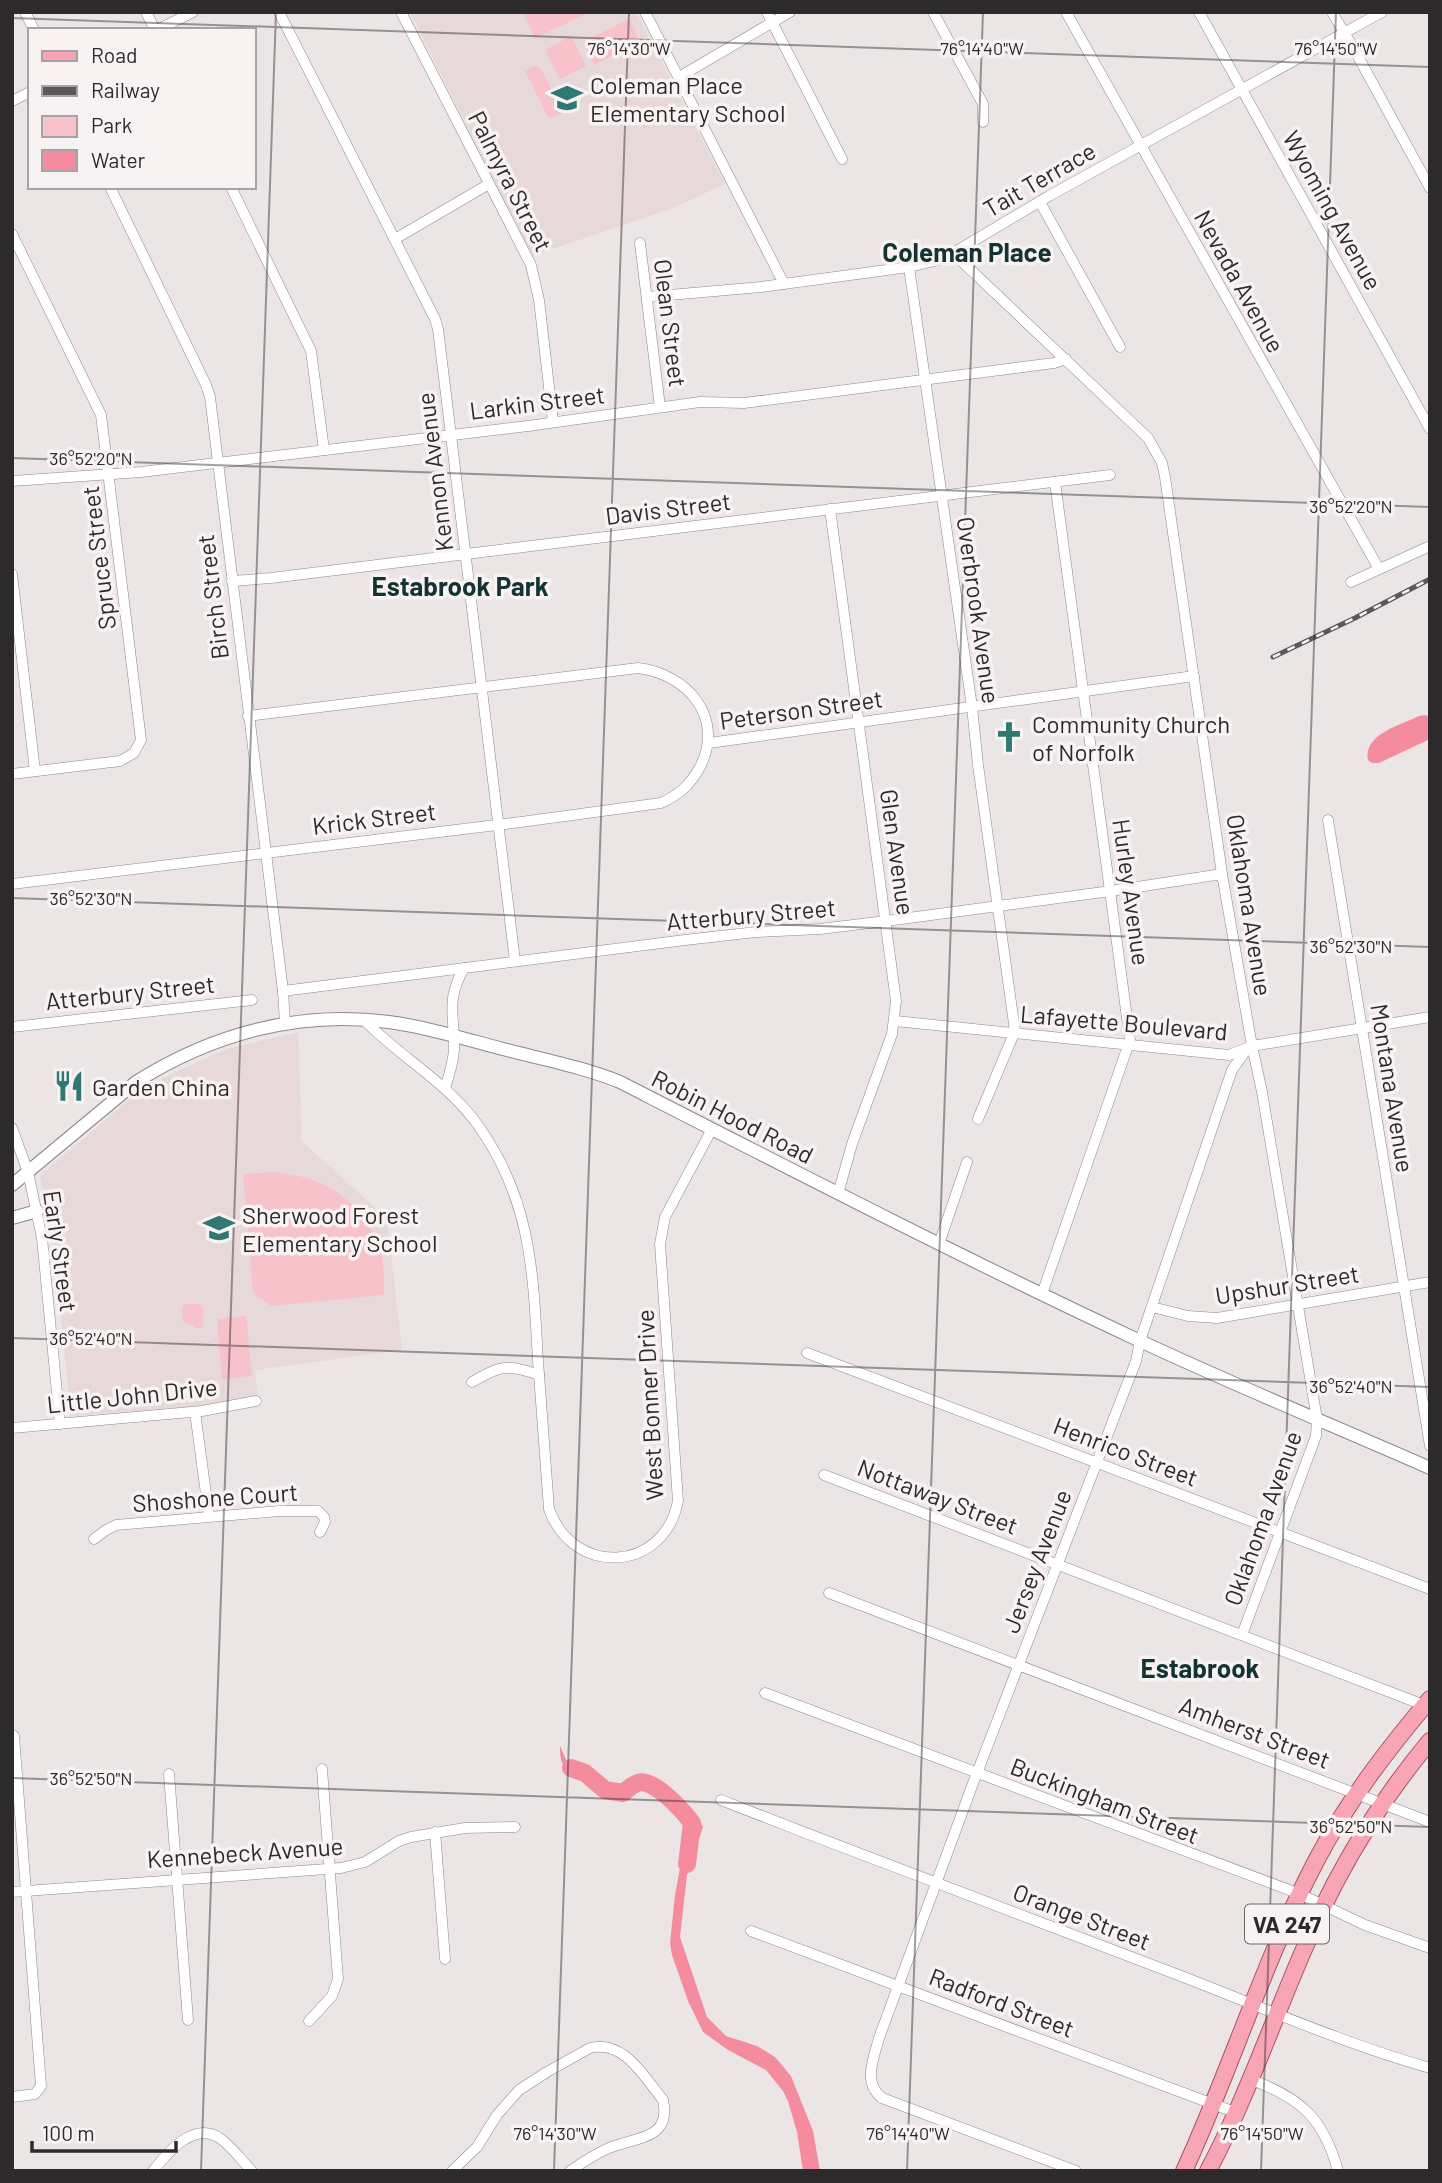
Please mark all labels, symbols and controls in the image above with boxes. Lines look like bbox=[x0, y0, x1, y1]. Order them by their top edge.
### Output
legend bbox=[28, 28, 256, 189]
text: 76°14'30"W bbox=[588, 37, 671, 59]
text: 76°14'40"W bbox=[940, 37, 1024, 59]
text: 76°14'50"W bbox=[1295, 37, 1378, 59]
text: Road bbox=[91, 42, 137, 67]
place label: Coleman Place Elementary School bbox=[590, 70, 785, 127]
text: Railway bbox=[91, 77, 160, 102]
school or university icon: Coleman Place Elementary School bbox=[550, 81, 584, 115]
street label: Palmyra Street bbox=[463, 106, 559, 256]
text: Park bbox=[91, 112, 132, 137]
street label: Wyoming Avenue bbox=[1277, 125, 1389, 295]
street label: Tait Terrace bbox=[978, 135, 1100, 223]
text: Water bbox=[91, 147, 146, 172]
street label: Nevada Avenue bbox=[1189, 205, 1291, 357]
district label: Coleman Place bbox=[882, 236, 1052, 267]
street label: Olean Street bbox=[649, 257, 693, 389]
street label: Larkin Street bbox=[468, 379, 606, 425]
street label: Kennon Avenue bbox=[410, 391, 458, 553]
text: 36°52'20"N bbox=[49, 447, 133, 469]
street label: Spruce Street bbox=[75, 485, 121, 631]
street label: Davis Street bbox=[604, 486, 732, 530]
text: 36°52'20"N bbox=[1309, 495, 1393, 517]
street label: Overbrook Avenue bbox=[952, 515, 1006, 705]
street label: Birch Street bbox=[190, 533, 234, 661]
district label: Estabrook Park bbox=[371, 570, 549, 601]
street label: Peterson Street bbox=[718, 683, 884, 735]
place label: Community Church of Norfolk bbox=[1032, 709, 1230, 766]
church icon: Community Church of Norfolk bbox=[992, 720, 1026, 754]
street label: Glen Avenue bbox=[875, 787, 921, 917]
street label: Krick Street bbox=[311, 796, 437, 840]
street label: Oklahoma Avenue bbox=[1221, 812, 1279, 998]
street label: Hurley Avenue bbox=[1107, 817, 1157, 967]
text: 36°52'30"N bbox=[49, 887, 133, 909]
street label: Atterbury Street bbox=[665, 892, 837, 936]
text: 36°52'30"N bbox=[1309, 935, 1393, 957]
street label: Atterbury Street bbox=[44, 969, 216, 1015]
street label: Lafayette Boulevard bbox=[1019, 998, 1229, 1046]
street label: Montana Avenue bbox=[1365, 1002, 1421, 1174]
street label: Robin Hood Road bbox=[647, 1063, 819, 1169]
restaurant icon: Garden China bbox=[52, 1069, 86, 1103]
place label: Garden China bbox=[92, 1072, 230, 1101]
street label: Early Street bbox=[38, 1188, 84, 1314]
place label: Sherwood Forest Elementary School bbox=[242, 1200, 437, 1257]
school or university icon: Sherwood Forest Elementary School bbox=[202, 1211, 236, 1245]
street label: Upshur Street bbox=[1213, 1258, 1361, 1310]
street label: West Bonner Drive bbox=[630, 1309, 668, 1501]
text: 36°52'40"N bbox=[49, 1327, 133, 1349]
street label: Little John Drive bbox=[45, 1372, 219, 1418]
text: 36°52'40"N bbox=[1309, 1375, 1393, 1397]
street label: Henrico Street bbox=[1050, 1410, 1202, 1492]
street label: Oklahoma Avenue bbox=[1217, 1427, 1307, 1609]
street label: Nottaway Street bbox=[854, 1452, 1022, 1540]
street label: Shoshone Court bbox=[131, 1477, 299, 1517]
street label: Jersey Avenue bbox=[995, 1485, 1077, 1637]
district label: Estabrook bbox=[1141, 1652, 1260, 1683]
street label: Amherst Street bbox=[1175, 1690, 1335, 1774]
street label: Buckingham Street bbox=[1007, 1751, 1203, 1849]
text: 36°52'50"N bbox=[50, 1767, 133, 1789]
text: 36°52'50"N bbox=[1310, 1815, 1393, 1837]
street label: Kennebeck Avenue bbox=[146, 1831, 344, 1873]
street label: Orange Street bbox=[1009, 1877, 1155, 1955]
road number: VA 247 bbox=[1245, 1904, 1329, 1943]
street label: Radford Street bbox=[926, 1961, 1078, 2043]
scale bar bbox=[32, 2110, 175, 2154]
text: 100 m bbox=[42, 2120, 95, 2145]
text: 76°14'30"W bbox=[514, 2122, 597, 2144]
text: 76°14'40"W bbox=[866, 2122, 950, 2144]
text: 76°14'50"W bbox=[1221, 2122, 1304, 2144]

